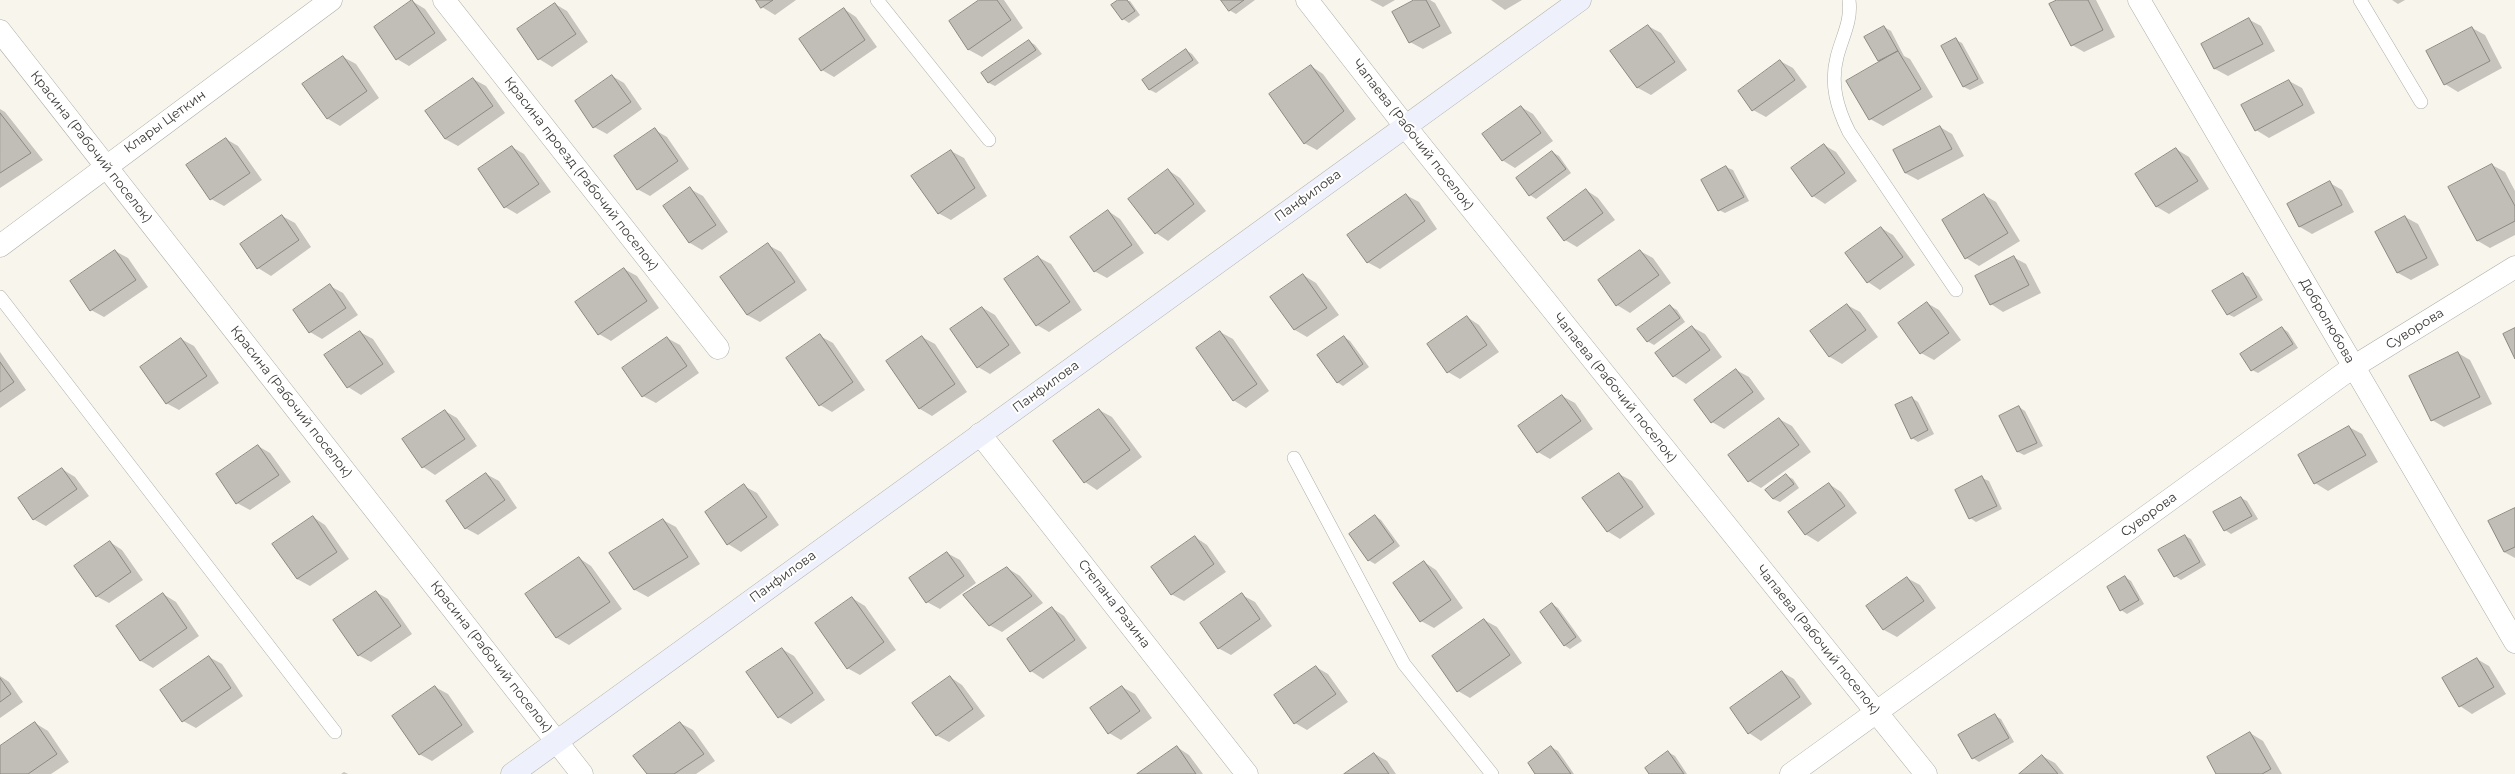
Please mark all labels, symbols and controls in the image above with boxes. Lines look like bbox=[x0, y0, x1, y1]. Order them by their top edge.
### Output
street label: Чапаева (Рабочий поселок) bbox=[1349, 56, 1477, 214]
street label: Красина (Рабочий поселок) bbox=[27, 68, 155, 226]
street label: Красина проезд (Рабочий поселок) bbox=[501, 74, 661, 274]
street label: Клары Цеткин bbox=[121, 87, 209, 157]
street label: Панфилова bbox=[1272, 167, 1344, 225]
street label: Добролюбова bbox=[2296, 276, 2358, 366]
street label: Суворова bbox=[2383, 305, 2447, 353]
street label: Чапаева (Рабочий поселок) bbox=[1550, 310, 1680, 466]
street label: Красина (Рабочий поселок) bbox=[227, 323, 355, 481]
street label: Панфилова bbox=[1010, 358, 1082, 416]
street label: Суворова bbox=[2118, 489, 2180, 541]
street label: Панфилова bbox=[747, 548, 819, 606]
street label: Степана Разина bbox=[1075, 557, 1153, 651]
street label: Чапаева (Рабочий поселок) bbox=[1753, 562, 1883, 718]
street label: Красина (Рабочий поселок) bbox=[427, 578, 555, 736]

